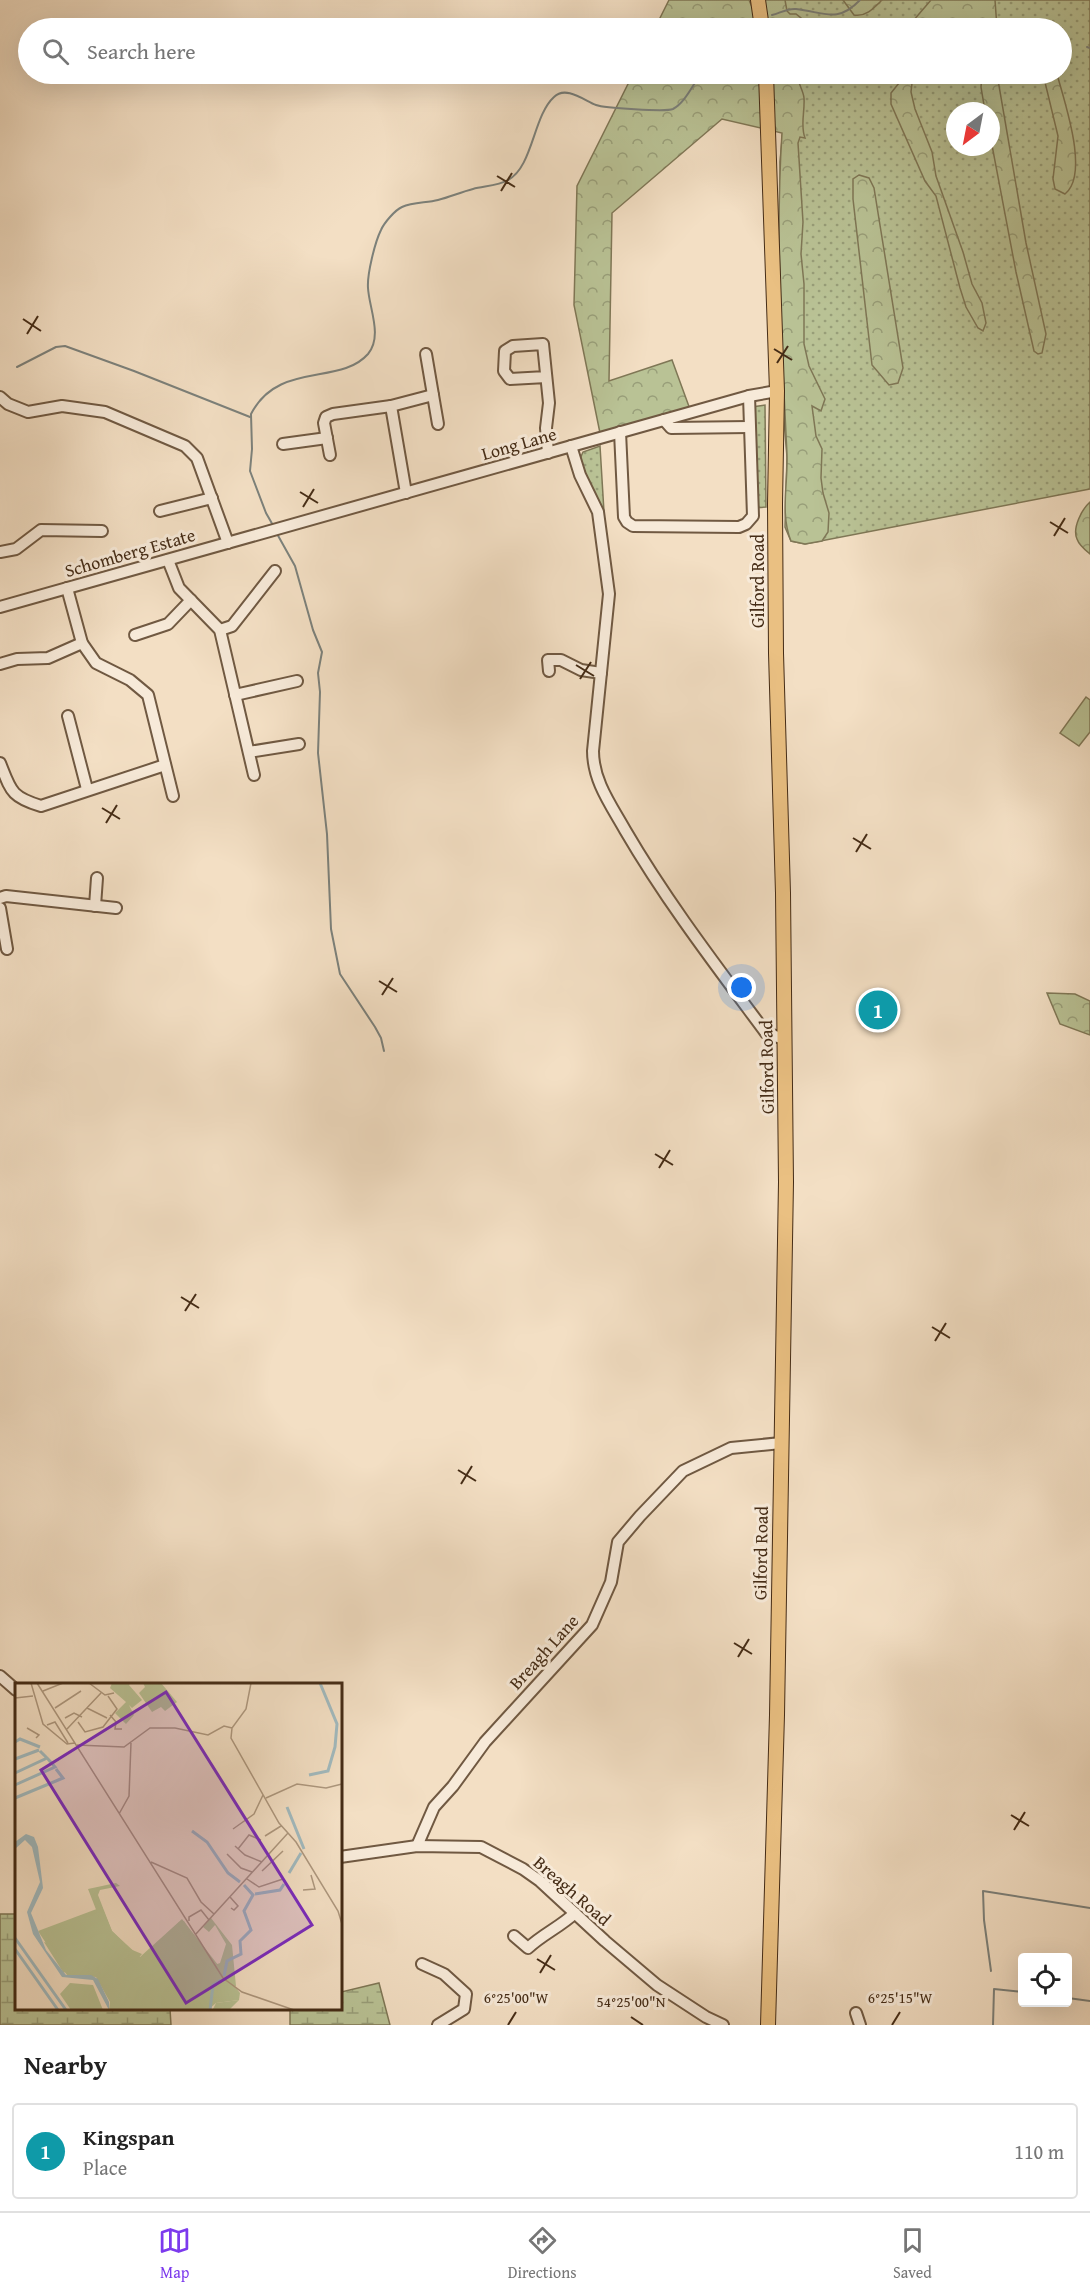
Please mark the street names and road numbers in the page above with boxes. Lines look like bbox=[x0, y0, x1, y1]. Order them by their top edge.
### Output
street label: Long Lane bbox=[478, 420, 560, 467]
street label: Schomberg Estate bbox=[61, 521, 198, 584]
street label: Gilford Road bbox=[744, 534, 771, 628]
street label: Gilford Road bbox=[752, 1019, 781, 1114]
street label: Gilford Road bbox=[746, 1505, 775, 1600]
street label: Breagh Lane bbox=[502, 1608, 585, 1695]
street label: Breagh Road bbox=[528, 1849, 617, 1932]

